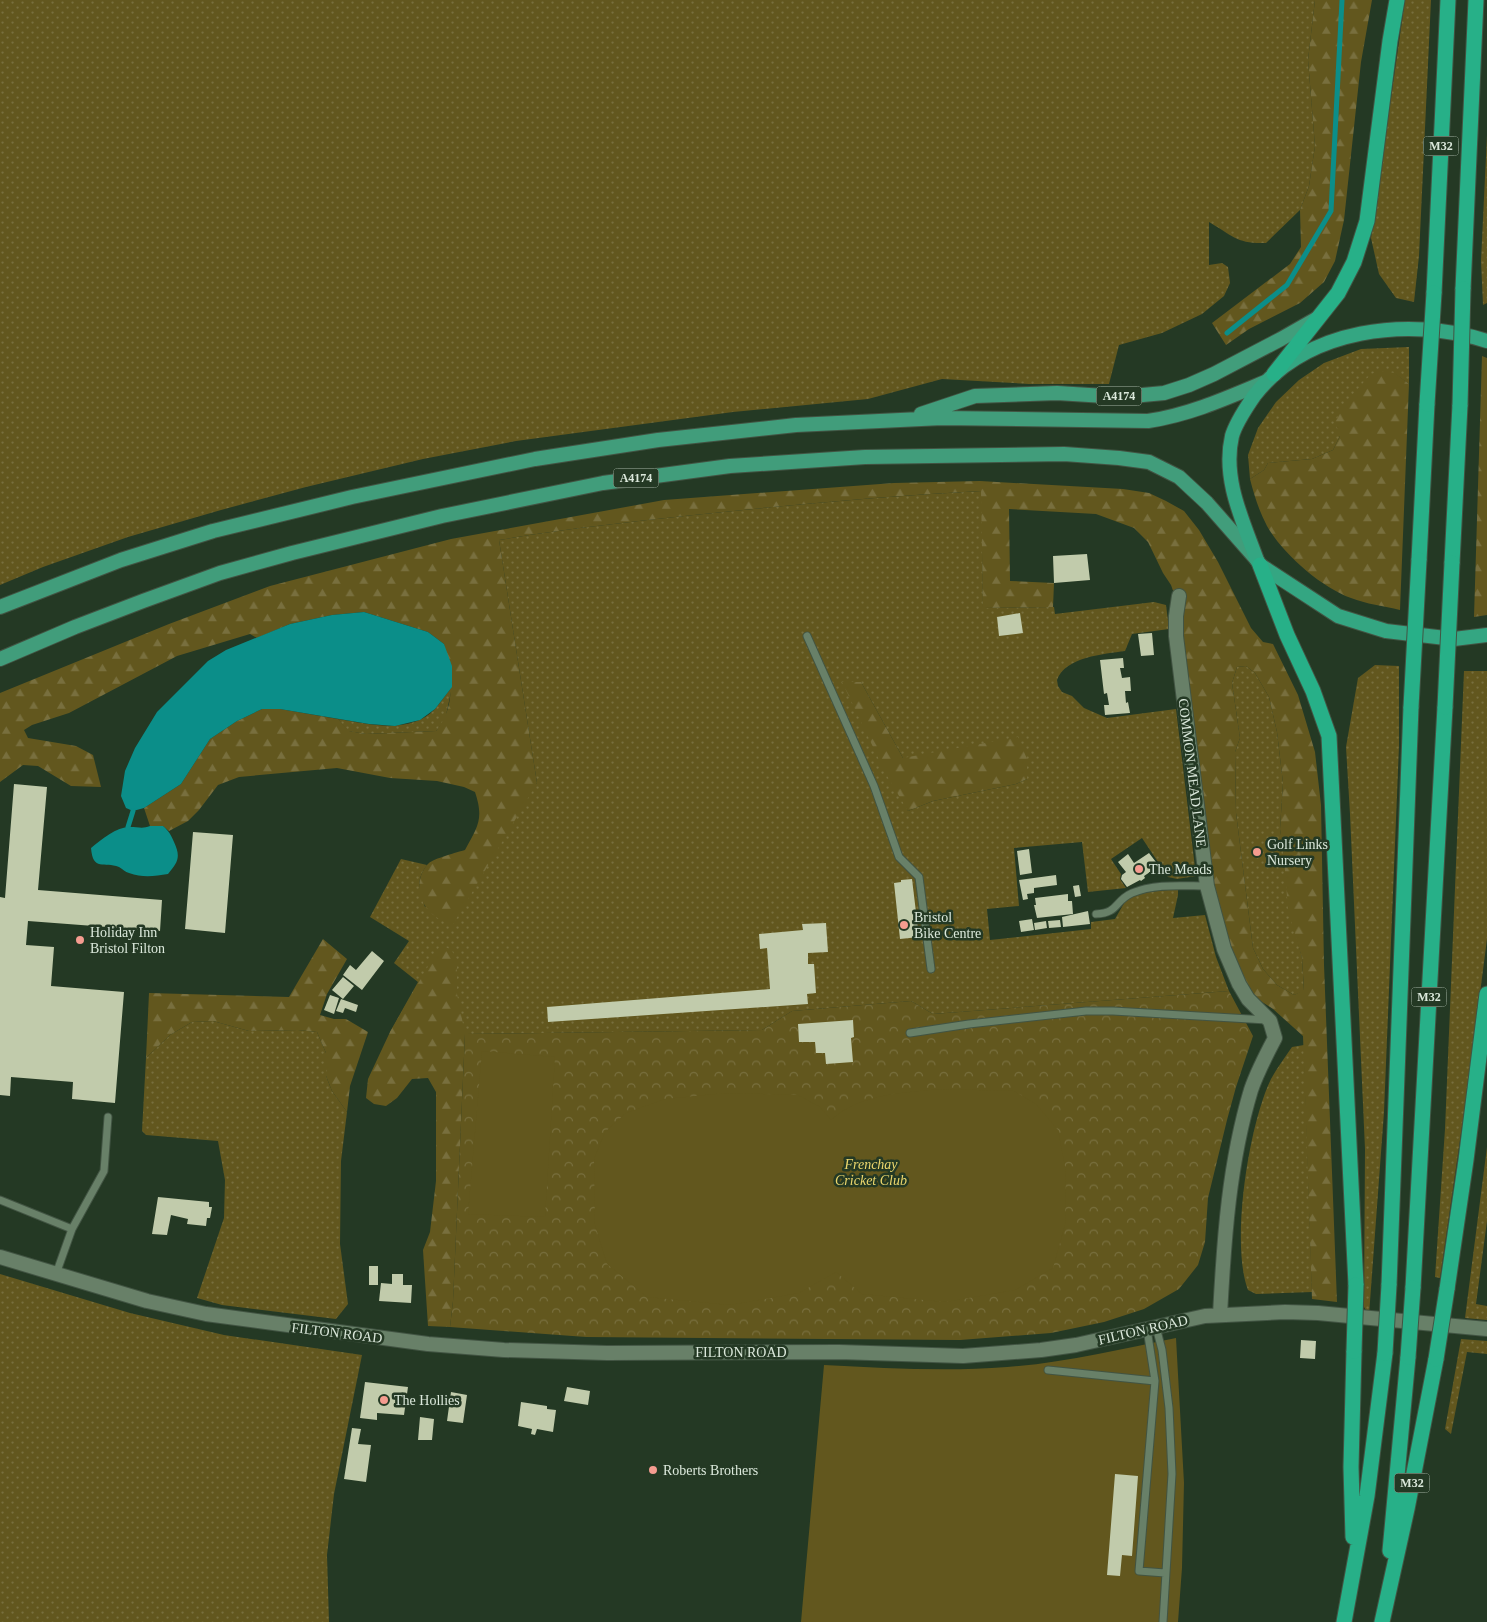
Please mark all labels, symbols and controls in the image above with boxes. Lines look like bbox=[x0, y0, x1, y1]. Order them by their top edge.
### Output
road number: M32 bbox=[1424, 136, 1458, 156]
road number: A4174 bbox=[1096, 386, 1142, 406]
road number: A4174 bbox=[614, 468, 658, 488]
street label: COMMON MEAD LANE bbox=[1175, 698, 1209, 848]
place label: Golf Links Nursery bbox=[1267, 837, 1328, 868]
marker: Golf Links Nursery bbox=[1251, 846, 1263, 858]
place label: The Meads bbox=[1149, 862, 1212, 877]
marker: The Meads bbox=[1133, 863, 1145, 875]
place label: Bristol Bike Centre bbox=[914, 910, 981, 941]
marker: Bristol Bike Centre bbox=[898, 919, 910, 931]
place label: Holiday Inn Bristol Filton bbox=[90, 925, 165, 956]
marker: Holiday Inn Bristol Filton bbox=[74, 934, 86, 946]
road number: M32 bbox=[1412, 988, 1446, 1006]
park label: Frenchay Cricket Club bbox=[835, 1157, 907, 1188]
street label: FILTON ROAD bbox=[1097, 1312, 1189, 1348]
street label: FILTON ROAD bbox=[291, 1320, 383, 1346]
street label: FILTON ROAD bbox=[695, 1345, 787, 1360]
place label: The Hollies bbox=[394, 1393, 460, 1408]
marker: The Hollies bbox=[378, 1394, 390, 1406]
place label: Roberts Brothers bbox=[663, 1463, 758, 1478]
marker: Roberts Brothers bbox=[647, 1464, 659, 1476]
road number: M32 bbox=[1394, 1474, 1430, 1492]

